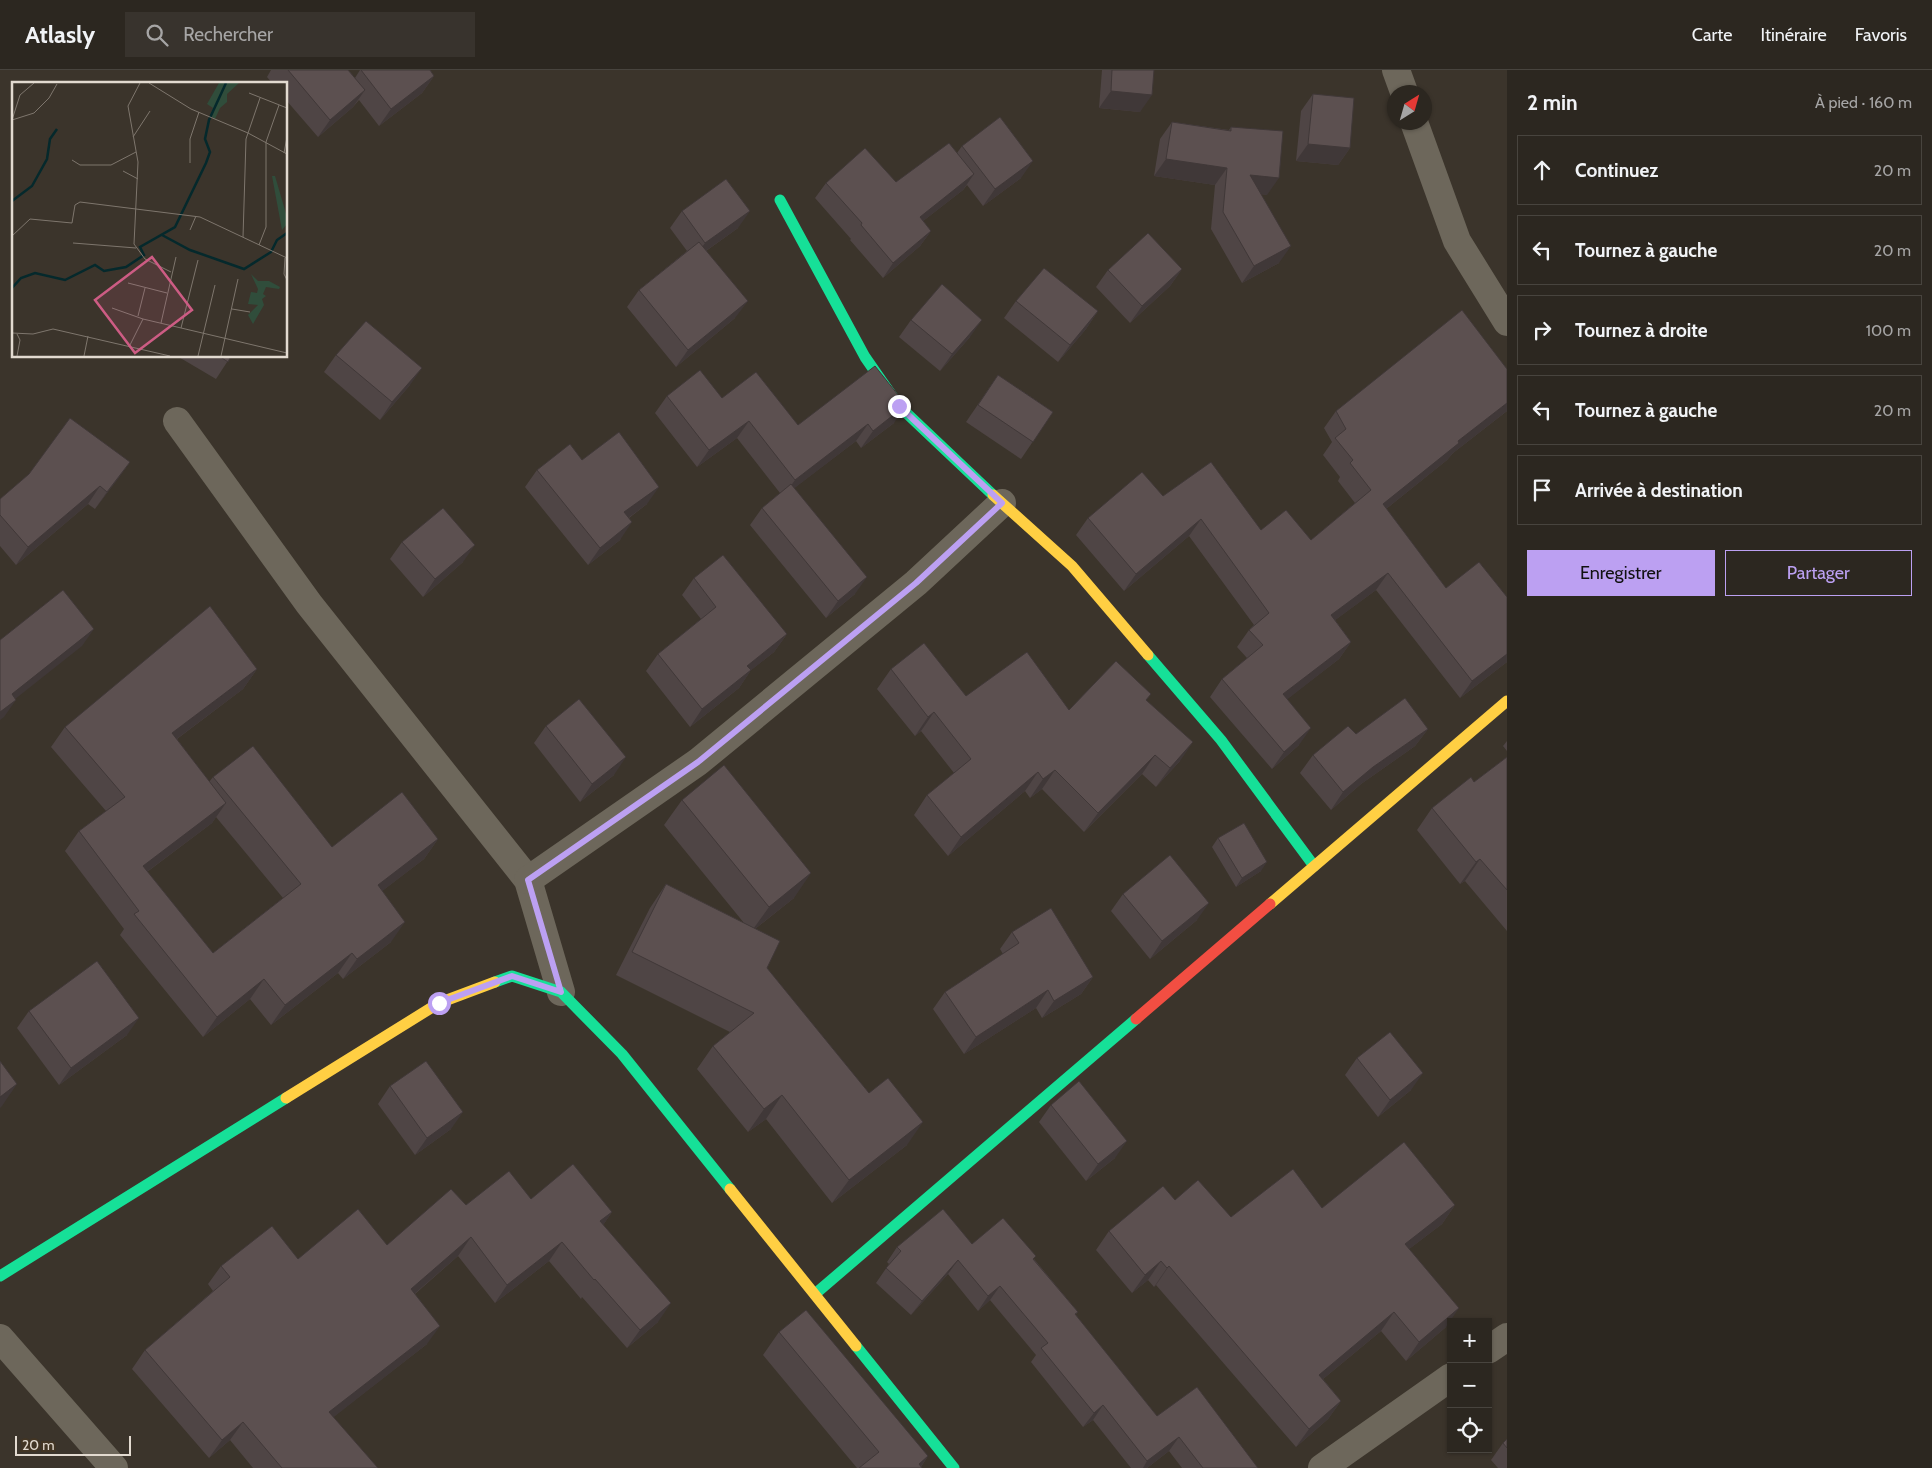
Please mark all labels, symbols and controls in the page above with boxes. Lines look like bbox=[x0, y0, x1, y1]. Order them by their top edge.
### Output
search box bbox=[125, 12, 475, 57]
text: Atlasly bbox=[25, 20, 95, 49]
icon: search bbox=[143, 21, 171, 49]
text: Rechercher bbox=[183, 23, 273, 46]
text: Carte bbox=[1692, 24, 1732, 46]
text: Itinéraire bbox=[1760, 24, 1827, 46]
text: Favoris bbox=[1855, 24, 1907, 46]
inset map bbox=[12, 82, 288, 358]
north arrow bbox=[1387, 85, 1432, 130]
text: 2 min bbox=[1527, 90, 1578, 115]
text: À pied · 160 m bbox=[1815, 93, 1912, 112]
icon: ahead bbox=[1528, 156, 1556, 184]
text: Continuez bbox=[1575, 159, 1658, 182]
text: 20 m bbox=[1874, 161, 1911, 180]
icon: left bbox=[1528, 236, 1556, 264]
text: Tournez à gauche bbox=[1575, 239, 1717, 262]
text: 20 m bbox=[1874, 241, 1911, 260]
icon: right bbox=[1528, 316, 1556, 344]
text: Tournez à droite bbox=[1575, 319, 1708, 342]
text: 100 m bbox=[1866, 321, 1911, 340]
route end bbox=[888, 395, 911, 418]
icon: left bbox=[1528, 396, 1556, 424]
text: Tournez à gauche bbox=[1575, 399, 1717, 422]
text: 20 m bbox=[1874, 401, 1911, 420]
icon: arrive bbox=[1528, 476, 1556, 504]
text: Arrivée à destination bbox=[1575, 479, 1743, 502]
button: Enregistrer bbox=[1527, 550, 1715, 596]
button: Partager bbox=[1725, 550, 1912, 596]
route start bbox=[428, 992, 451, 1015]
map controls bbox=[1447, 1318, 1492, 1453]
button: + bbox=[1447, 1318, 1492, 1363]
button: − bbox=[1447, 1363, 1492, 1408]
button: locate bbox=[1447, 1408, 1492, 1453]
scale bar bbox=[15, 1433, 131, 1456]
text: 20 m bbox=[22, 1436, 55, 1454]

